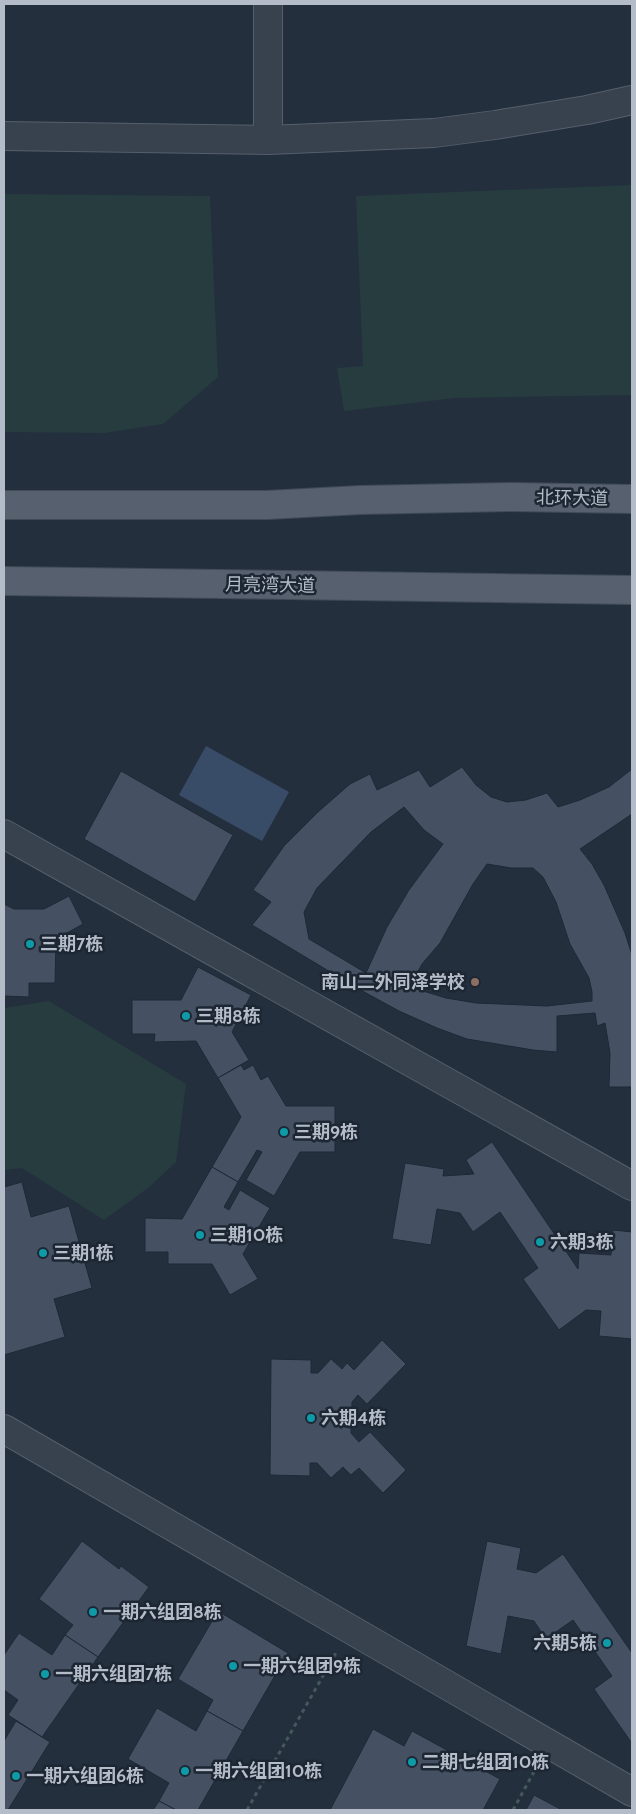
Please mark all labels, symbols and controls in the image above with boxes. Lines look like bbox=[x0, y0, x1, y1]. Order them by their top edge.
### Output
street label: 北环大道 bbox=[536, 486, 608, 510]
street label: 月亮湾大道 bbox=[225, 573, 315, 597]
place label: 三期7栋 bbox=[40, 933, 103, 955]
marker: 三期7栋 bbox=[24, 938, 36, 950]
place label: 南山二外同泽学校 bbox=[321, 971, 465, 993]
marker: 南山二外同泽学校 bbox=[469, 976, 481, 988]
place label: 三期8栋 bbox=[196, 1005, 261, 1027]
marker: 三期8栋 bbox=[180, 1010, 192, 1022]
place label: 三期9栋 bbox=[294, 1121, 358, 1143]
marker: 三期9栋 bbox=[278, 1126, 290, 1138]
place label: 三期10栋 bbox=[210, 1224, 283, 1246]
marker: 三期10栋 bbox=[194, 1229, 206, 1241]
place label: 六期3栋 bbox=[550, 1231, 614, 1253]
marker: 六期3栋 bbox=[534, 1236, 546, 1248]
place label: 三期1栋 bbox=[53, 1242, 114, 1264]
marker: 三期1栋 bbox=[37, 1247, 49, 1259]
place label: 六期4栋 bbox=[321, 1407, 386, 1429]
marker: 六期4栋 bbox=[305, 1412, 317, 1424]
place label: 一期六组团8栋 bbox=[103, 1601, 222, 1623]
marker: 一期六组团8栋 bbox=[87, 1606, 99, 1618]
place label: 六期5栋 bbox=[533, 1632, 597, 1654]
marker: 六期5栋 bbox=[601, 1637, 613, 1649]
place label: 一期六组团9栋 bbox=[243, 1655, 361, 1677]
marker: 一期六组团9栋 bbox=[227, 1660, 239, 1672]
place label: 一期六组团7栋 bbox=[55, 1663, 172, 1685]
marker: 一期六组团7栋 bbox=[39, 1668, 51, 1680]
place label: 二期七组团10栋 bbox=[422, 1751, 549, 1773]
marker: 二期七组团10栋 bbox=[406, 1756, 418, 1768]
place label: 一期六组团10栋 bbox=[195, 1760, 322, 1782]
place label: 一期六组团6栋 bbox=[26, 1765, 144, 1787]
marker: 一期六组团10栋 bbox=[179, 1765, 191, 1777]
marker: 一期六组团6栋 bbox=[10, 1770, 22, 1782]

